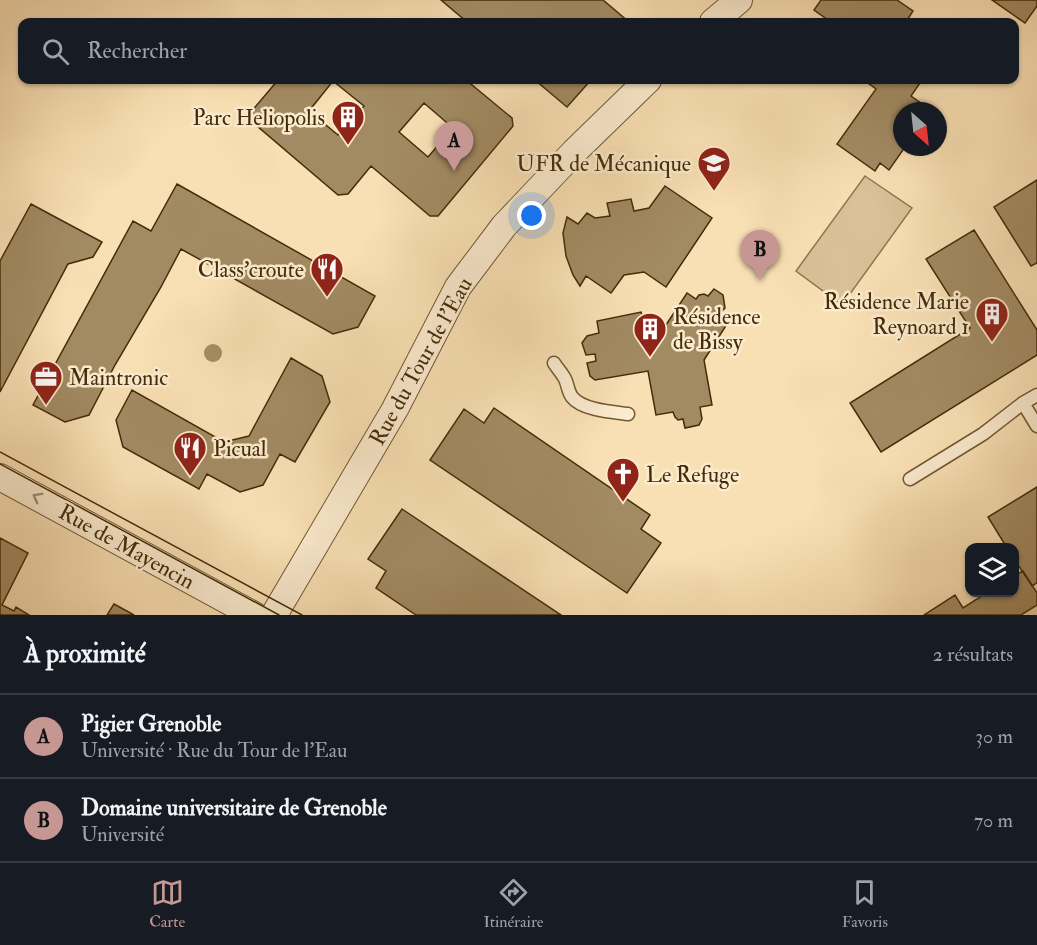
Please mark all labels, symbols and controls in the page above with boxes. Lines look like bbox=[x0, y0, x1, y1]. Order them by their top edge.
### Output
search box bbox=[18, 18, 1019, 84]
icon: search bbox=[39, 35, 72, 68]
text: Rechercher bbox=[87, 37, 187, 65]
building icon: Parc Heliopolis bbox=[330, 99, 366, 146]
north arrow bbox=[893, 102, 947, 156]
place label: Parc Heliopolis bbox=[192, 104, 325, 133]
pin: A bbox=[434, 122, 474, 171]
school or university icon: UFR de Mécanique bbox=[696, 145, 732, 192]
place label: UFR de Mécanique bbox=[517, 150, 691, 178]
your location bbox=[517, 201, 546, 230]
pin: B bbox=[740, 230, 780, 280]
restaurant icon: Class'croute bbox=[309, 251, 345, 298]
place label: Class'croute bbox=[198, 256, 304, 284]
street label: Rue du Tour de l'Eau bbox=[363, 272, 479, 450]
place label: Résidence Marie Reynoard 1 bbox=[824, 288, 969, 341]
building icon: Résidence Marie Reynoard 1 bbox=[974, 296, 1010, 343]
place label: Résidence de Bissy bbox=[673, 303, 760, 356]
building icon: Résidence de Bissy bbox=[632, 311, 668, 358]
office icon: Maintronic bbox=[28, 359, 64, 406]
place label: Maintronic bbox=[69, 364, 168, 392]
restaurant icon: Picual bbox=[172, 430, 208, 477]
place label: Picual bbox=[213, 435, 267, 463]
church icon: Le Refuge bbox=[605, 456, 641, 503]
place label: Le Refuge bbox=[646, 461, 739, 489]
one-way arrow bbox=[33, 493, 43, 504]
street label: Rue de Mayencin bbox=[53, 498, 200, 596]
map controls bbox=[965, 543, 1019, 597]
button: layers bbox=[965, 543, 1019, 597]
text: À proximité bbox=[24, 638, 146, 670]
text: 2 résultats bbox=[933, 642, 1013, 667]
text: Pigier Grenoble bbox=[81, 710, 221, 738]
text: A bbox=[37, 724, 50, 749]
text: 30 m bbox=[975, 724, 1013, 749]
text: Université · Rue du Tour de l'Eau bbox=[81, 738, 347, 763]
text: Domaine universitaire de Grenoble bbox=[81, 794, 387, 822]
text: B bbox=[37, 808, 50, 833]
text: 70 m bbox=[974, 808, 1013, 833]
text: Université bbox=[81, 822, 164, 847]
tab: Carte bbox=[149, 876, 185, 932]
tab: Itinéraire bbox=[483, 876, 543, 932]
tab: Favoris bbox=[842, 876, 888, 932]

